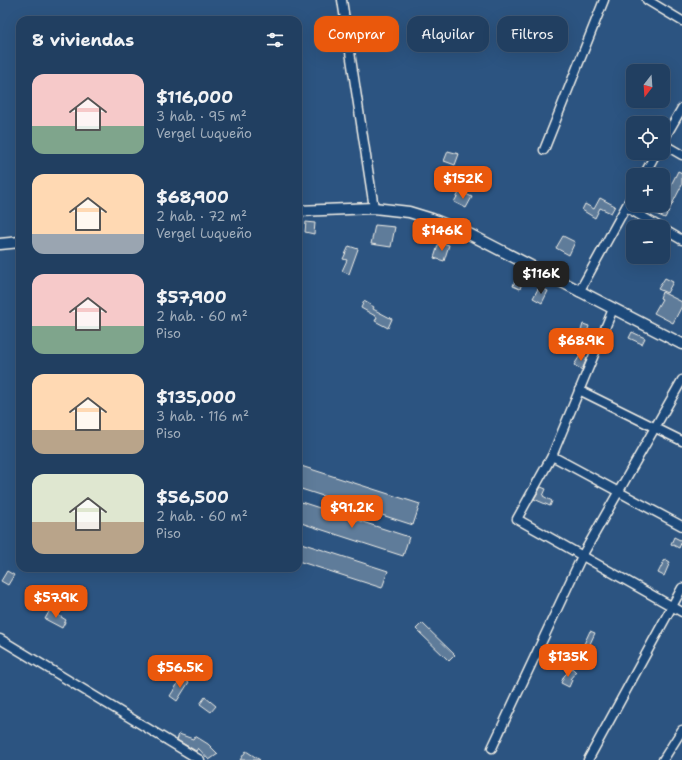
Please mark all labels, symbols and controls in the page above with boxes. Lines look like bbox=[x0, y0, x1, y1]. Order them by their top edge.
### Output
chip: Comprar bbox=[314, 16, 399, 52]
chip: Alquilar bbox=[407, 16, 489, 52]
chip: Filtros bbox=[497, 16, 568, 52]
text: 8 viviendas bbox=[32, 29, 134, 51]
icon: filters bbox=[264, 29, 286, 51]
north arrow bbox=[626, 64, 670, 108]
map controls bbox=[626, 64, 670, 264]
text: $116,000 bbox=[156, 86, 233, 108]
icon: home bbox=[64, 90, 112, 138]
text: 3 hab. · 95 m² bbox=[156, 108, 247, 125]
button: locate bbox=[626, 116, 670, 160]
text: Vergel Luqueño bbox=[156, 125, 252, 142]
pin: $152K bbox=[435, 166, 491, 200]
button: + bbox=[626, 168, 670, 212]
text: $152K bbox=[443, 170, 483, 187]
text: $68,900 bbox=[156, 186, 229, 208]
icon: home bbox=[64, 190, 112, 238]
text: 2 hab. · 72 m² bbox=[156, 208, 247, 225]
pin: $146K bbox=[414, 218, 470, 252]
button: − bbox=[626, 220, 670, 264]
text: $146K bbox=[421, 222, 463, 239]
text: Vergel Luqueño bbox=[156, 225, 252, 242]
pin: $116K bbox=[513, 261, 569, 295]
text: $116K bbox=[522, 265, 560, 282]
text: $57,900 bbox=[156, 286, 227, 308]
icon: home bbox=[64, 290, 112, 338]
text: 2 hab. · 60 m² bbox=[156, 308, 248, 325]
text: Piso bbox=[156, 325, 181, 342]
pin: $68.9K bbox=[548, 328, 614, 362]
text: $68.9K bbox=[558, 332, 604, 349]
text: $135,000 bbox=[156, 386, 236, 408]
icon: home bbox=[64, 390, 112, 438]
text: 3 hab. · 116 m² bbox=[156, 408, 249, 425]
text: Piso bbox=[156, 425, 181, 442]
text: $56,500 bbox=[156, 486, 229, 508]
icon: home bbox=[64, 490, 112, 538]
pin: $91.2K bbox=[319, 495, 385, 529]
text: $91.2K bbox=[330, 499, 374, 516]
text: 2 hab. · 60 m² bbox=[156, 508, 248, 525]
text: Piso bbox=[156, 525, 181, 542]
pin: $57.9K bbox=[23, 585, 89, 619]
text: $57.9K bbox=[34, 589, 78, 606]
pin: $135K bbox=[540, 644, 596, 678]
text: $135K bbox=[548, 648, 588, 665]
pin: $56.5K bbox=[147, 655, 213, 689]
text: $56.5K bbox=[157, 659, 203, 676]

